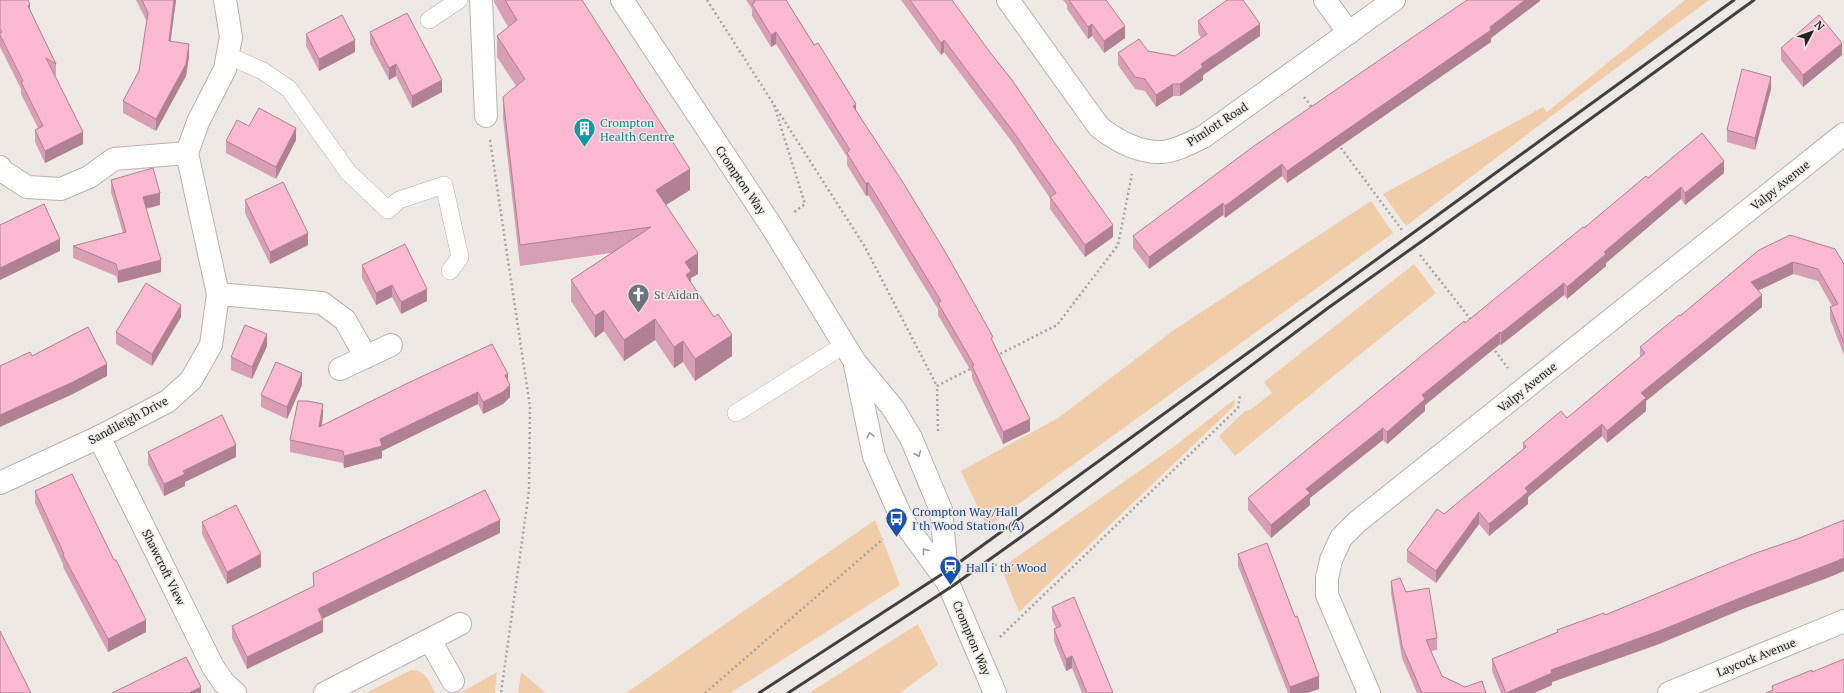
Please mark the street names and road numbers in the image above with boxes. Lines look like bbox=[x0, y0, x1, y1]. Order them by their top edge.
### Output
street label: Pimlott Road bbox=[1184, 99, 1251, 149]
street label: Crompton Way bbox=[713, 143, 770, 218]
street label: Valpy Avenue bbox=[1747, 157, 1813, 213]
street label: Valpy Avenue bbox=[1494, 359, 1560, 415]
street label: Sandileigh Drive bbox=[86, 393, 170, 447]
street label: Shawcroft View bbox=[139, 527, 189, 608]
street label: Crompton Way bbox=[950, 598, 995, 678]
street label: Laycock Avenue bbox=[1714, 634, 1798, 680]

